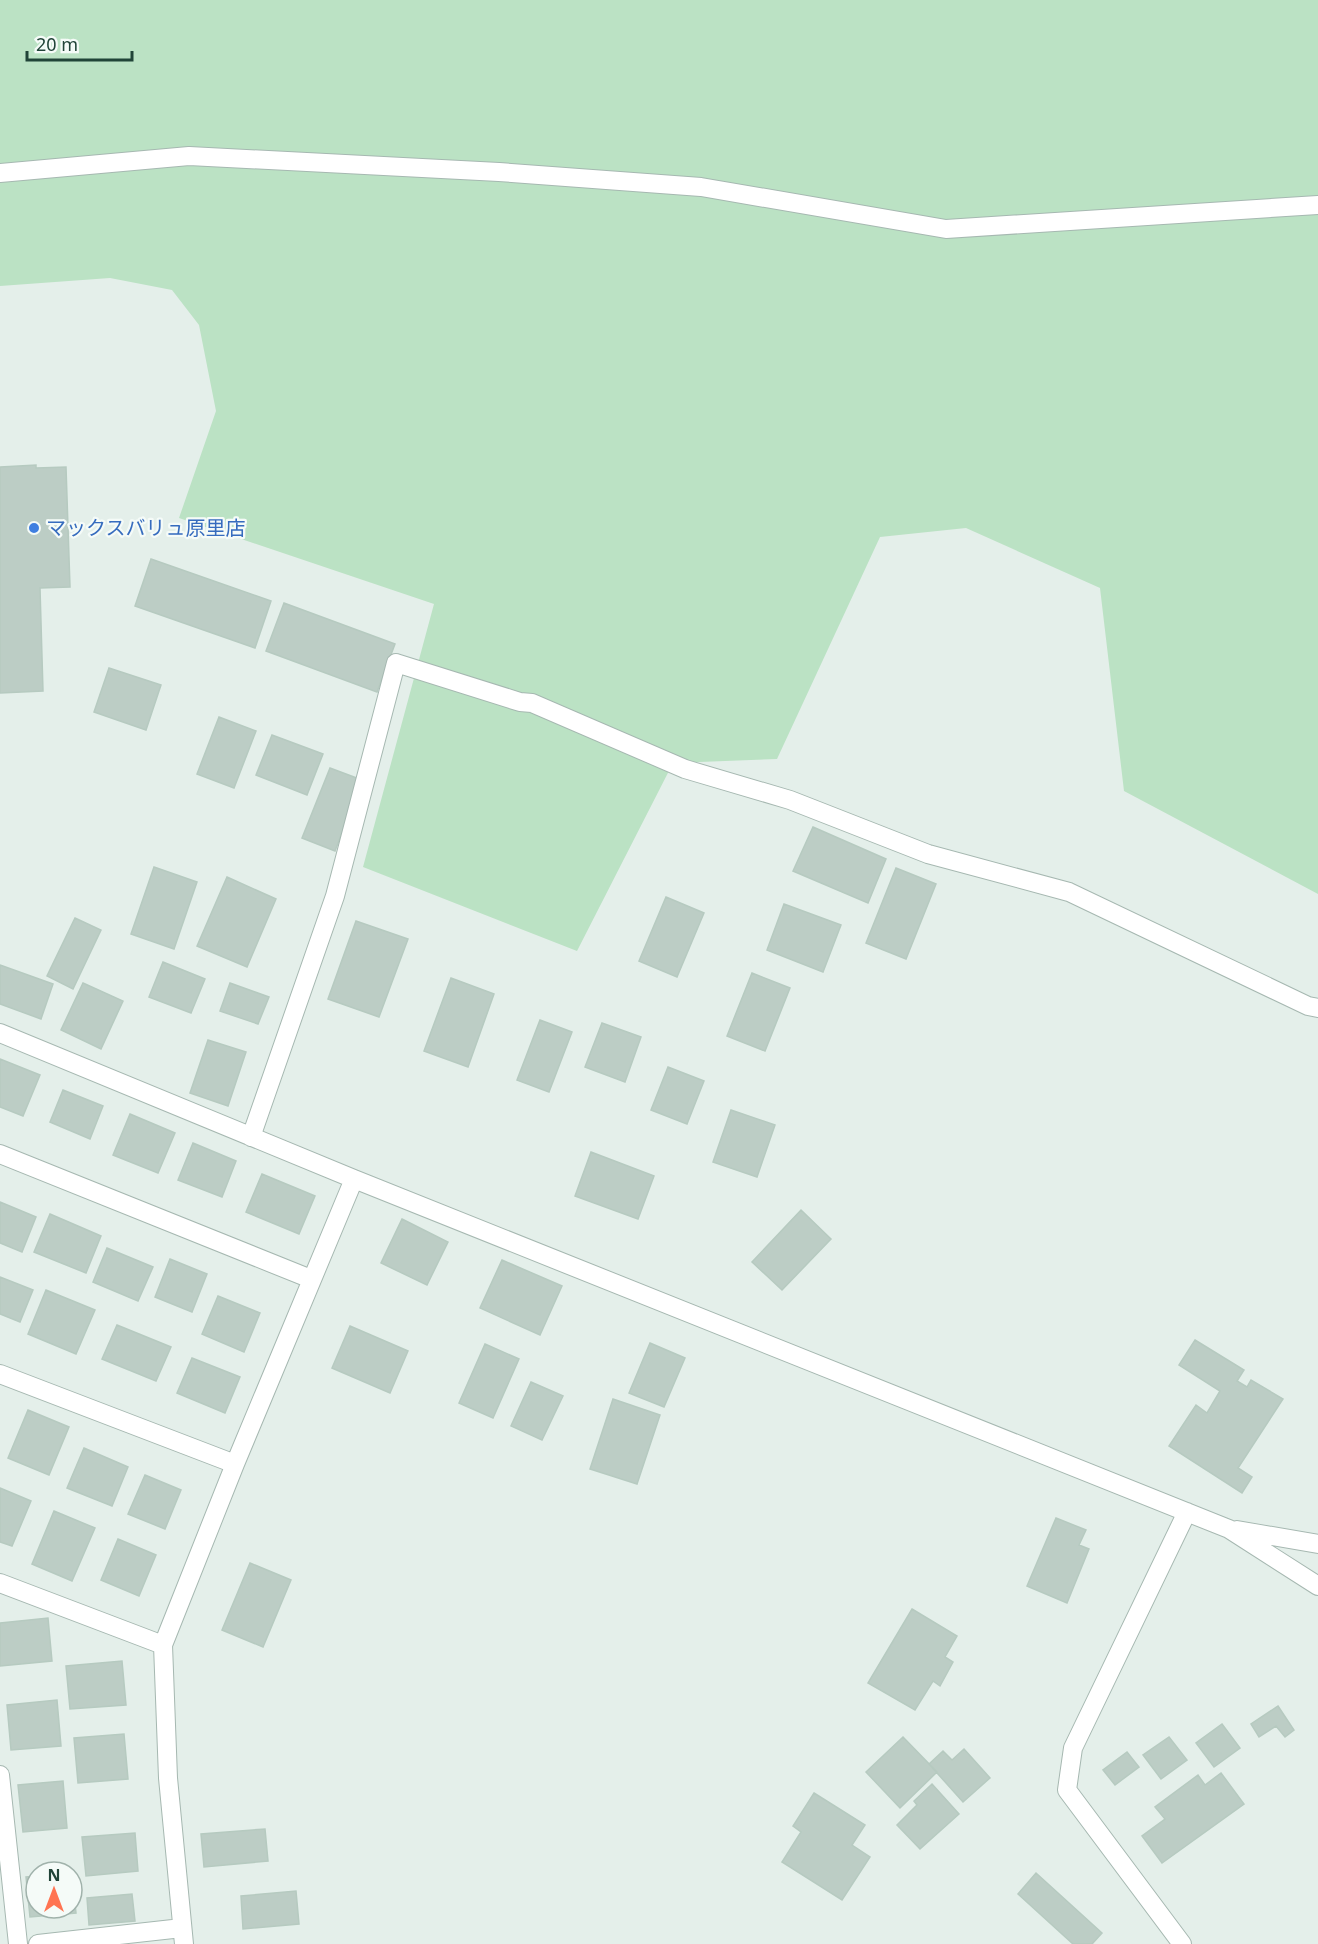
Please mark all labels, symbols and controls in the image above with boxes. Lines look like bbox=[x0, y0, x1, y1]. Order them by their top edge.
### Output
scale bar bbox=[27, 24, 132, 62]
text: 20 m bbox=[36, 32, 78, 56]
place label: マックスバリュ原里店 bbox=[46, 514, 245, 541]
marker: マックスバリュ原里店 bbox=[27, 521, 41, 535]
north arrow bbox=[24, 1860, 84, 1920]
text: N bbox=[47, 1864, 61, 1886]

